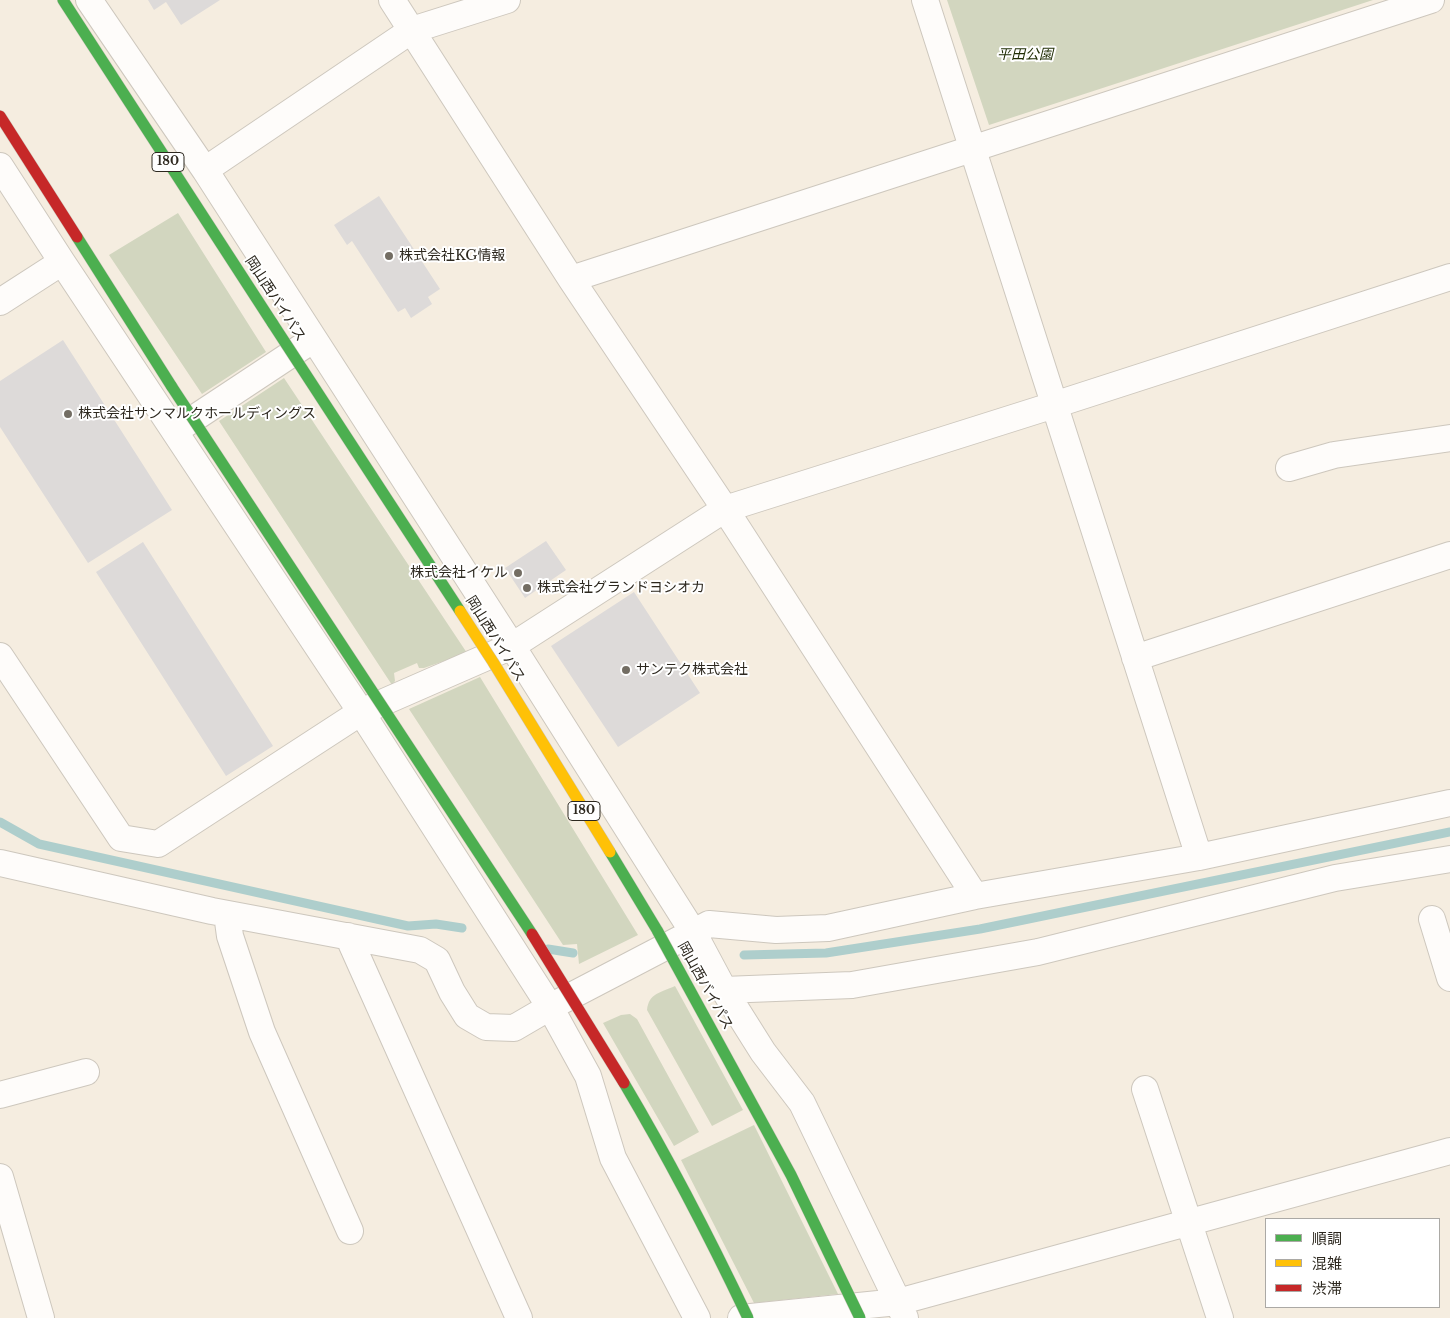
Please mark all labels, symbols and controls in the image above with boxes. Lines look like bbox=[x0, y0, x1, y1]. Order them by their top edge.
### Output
park label: 平田公園 bbox=[997, 47, 1053, 63]
road number: 180 bbox=[152, 152, 184, 172]
place label: 株式会社KG情報 bbox=[399, 248, 505, 264]
marker: 株式会社KG情報 bbox=[383, 250, 395, 262]
street label: 岡山西バイパス bbox=[241, 253, 309, 345]
place label: 株式会社サンマルクホールディングス bbox=[78, 406, 316, 422]
marker: 株式会社サンマルクホールディングス bbox=[62, 408, 74, 420]
place label: 株式会社イケル bbox=[410, 565, 508, 581]
marker: 株式会社イケル bbox=[512, 567, 524, 579]
place label: 株式会社グランドヨシオカ bbox=[537, 580, 705, 596]
marker: 株式会社グランドヨシオカ bbox=[521, 582, 533, 594]
street label: 岡山西バイパス bbox=[462, 593, 528, 685]
place label: サンテク株式会社 bbox=[636, 662, 748, 678]
marker: サンテク株式会社 bbox=[620, 664, 632, 676]
road number: 180 bbox=[568, 801, 600, 820]
street label: 岡山西バイパス bbox=[674, 939, 736, 1033]
legend bbox=[1265, 1218, 1440, 1308]
text: 順調 bbox=[1312, 1229, 1342, 1248]
text: 混雑 bbox=[1312, 1254, 1342, 1273]
text: 渋滞 bbox=[1312, 1279, 1342, 1298]

